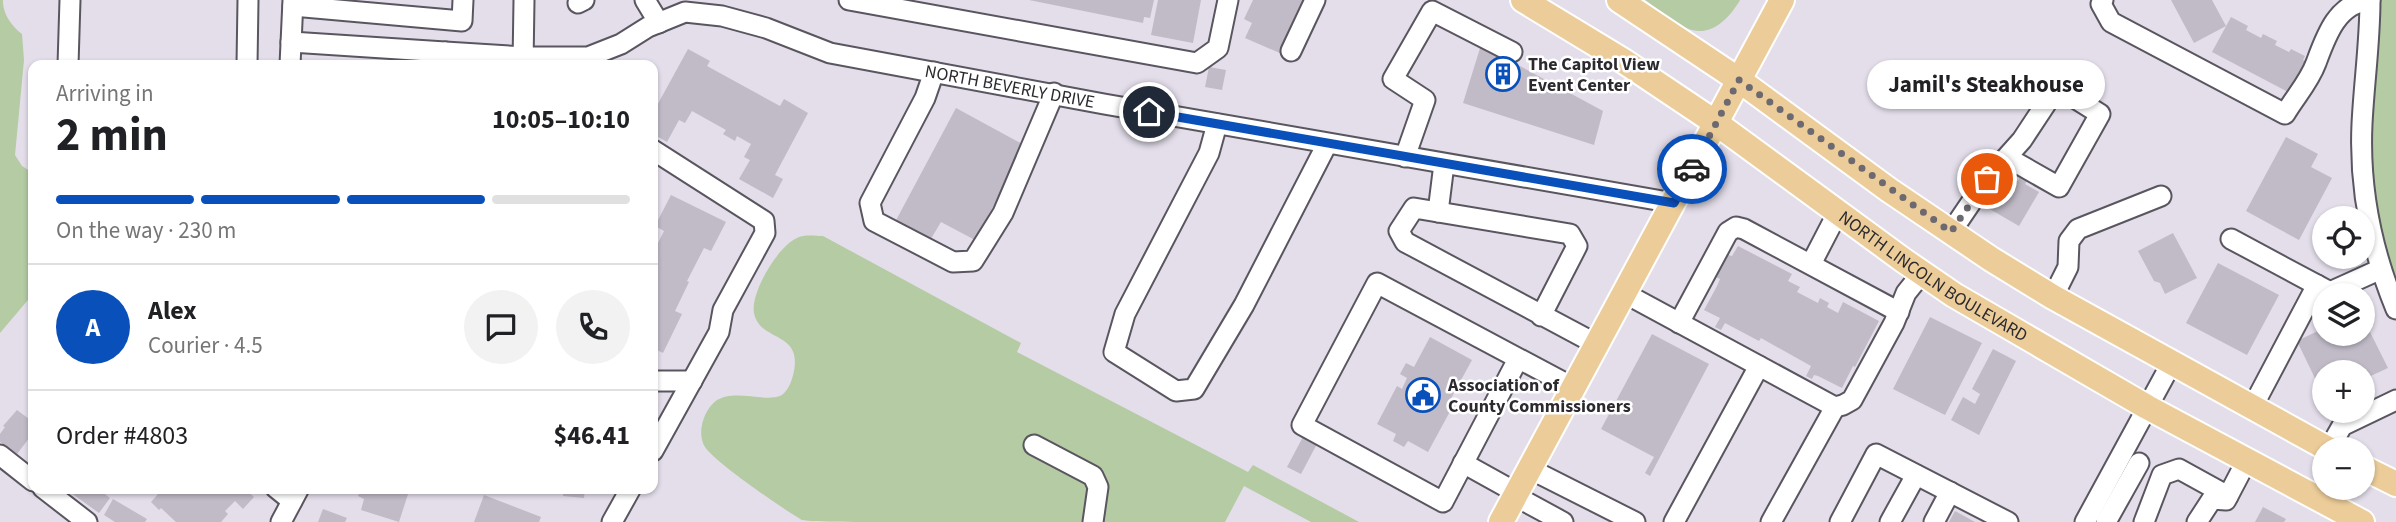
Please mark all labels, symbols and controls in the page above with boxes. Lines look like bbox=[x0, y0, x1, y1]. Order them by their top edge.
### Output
place label: The Capitol View Event Center bbox=[1528, 52, 1660, 98]
building icon: The Capitol View Event Center bbox=[1484, 55, 1522, 93]
street label: NORTH BEVERLY DRIVE bbox=[923, 59, 1097, 115]
callout: Jamil's Steakhouse bbox=[1868, 60, 2106, 109]
text: Jamil's Steakhouse bbox=[1888, 68, 2084, 101]
text: Arriving in bbox=[56, 77, 154, 110]
pin bbox=[1119, 82, 1179, 142]
icon: home bbox=[1130, 93, 1168, 131]
text: 10:05–10:10 bbox=[492, 101, 630, 138]
text: 2 min bbox=[56, 103, 168, 168]
courier bbox=[1657, 134, 1727, 204]
pin bbox=[1957, 149, 2017, 209]
icon: car bbox=[1673, 150, 1711, 188]
icon: bag bbox=[1968, 160, 2006, 198]
street label: NORTH LINCOLN BOULEVARD bbox=[1833, 205, 2032, 348]
map controls bbox=[2312, 206, 2375, 500]
button: locate bbox=[2312, 206, 2375, 269]
text: On the way · 230 m bbox=[56, 214, 236, 247]
button: layers bbox=[2312, 283, 2375, 346]
button: chat bbox=[464, 290, 538, 364]
button: phone bbox=[556, 290, 630, 364]
text: Alex bbox=[148, 292, 197, 329]
text: A bbox=[86, 309, 100, 346]
text: Courier · 4.5 bbox=[148, 329, 263, 362]
button: + bbox=[2312, 360, 2375, 423]
place label: Association of County Commissioners bbox=[1447, 373, 1631, 419]
public building icon: Association of County Commissioners bbox=[1404, 376, 1442, 414]
text: Order #4803 bbox=[56, 417, 188, 454]
text: $46.41 bbox=[554, 417, 630, 454]
button: − bbox=[2312, 437, 2375, 500]

